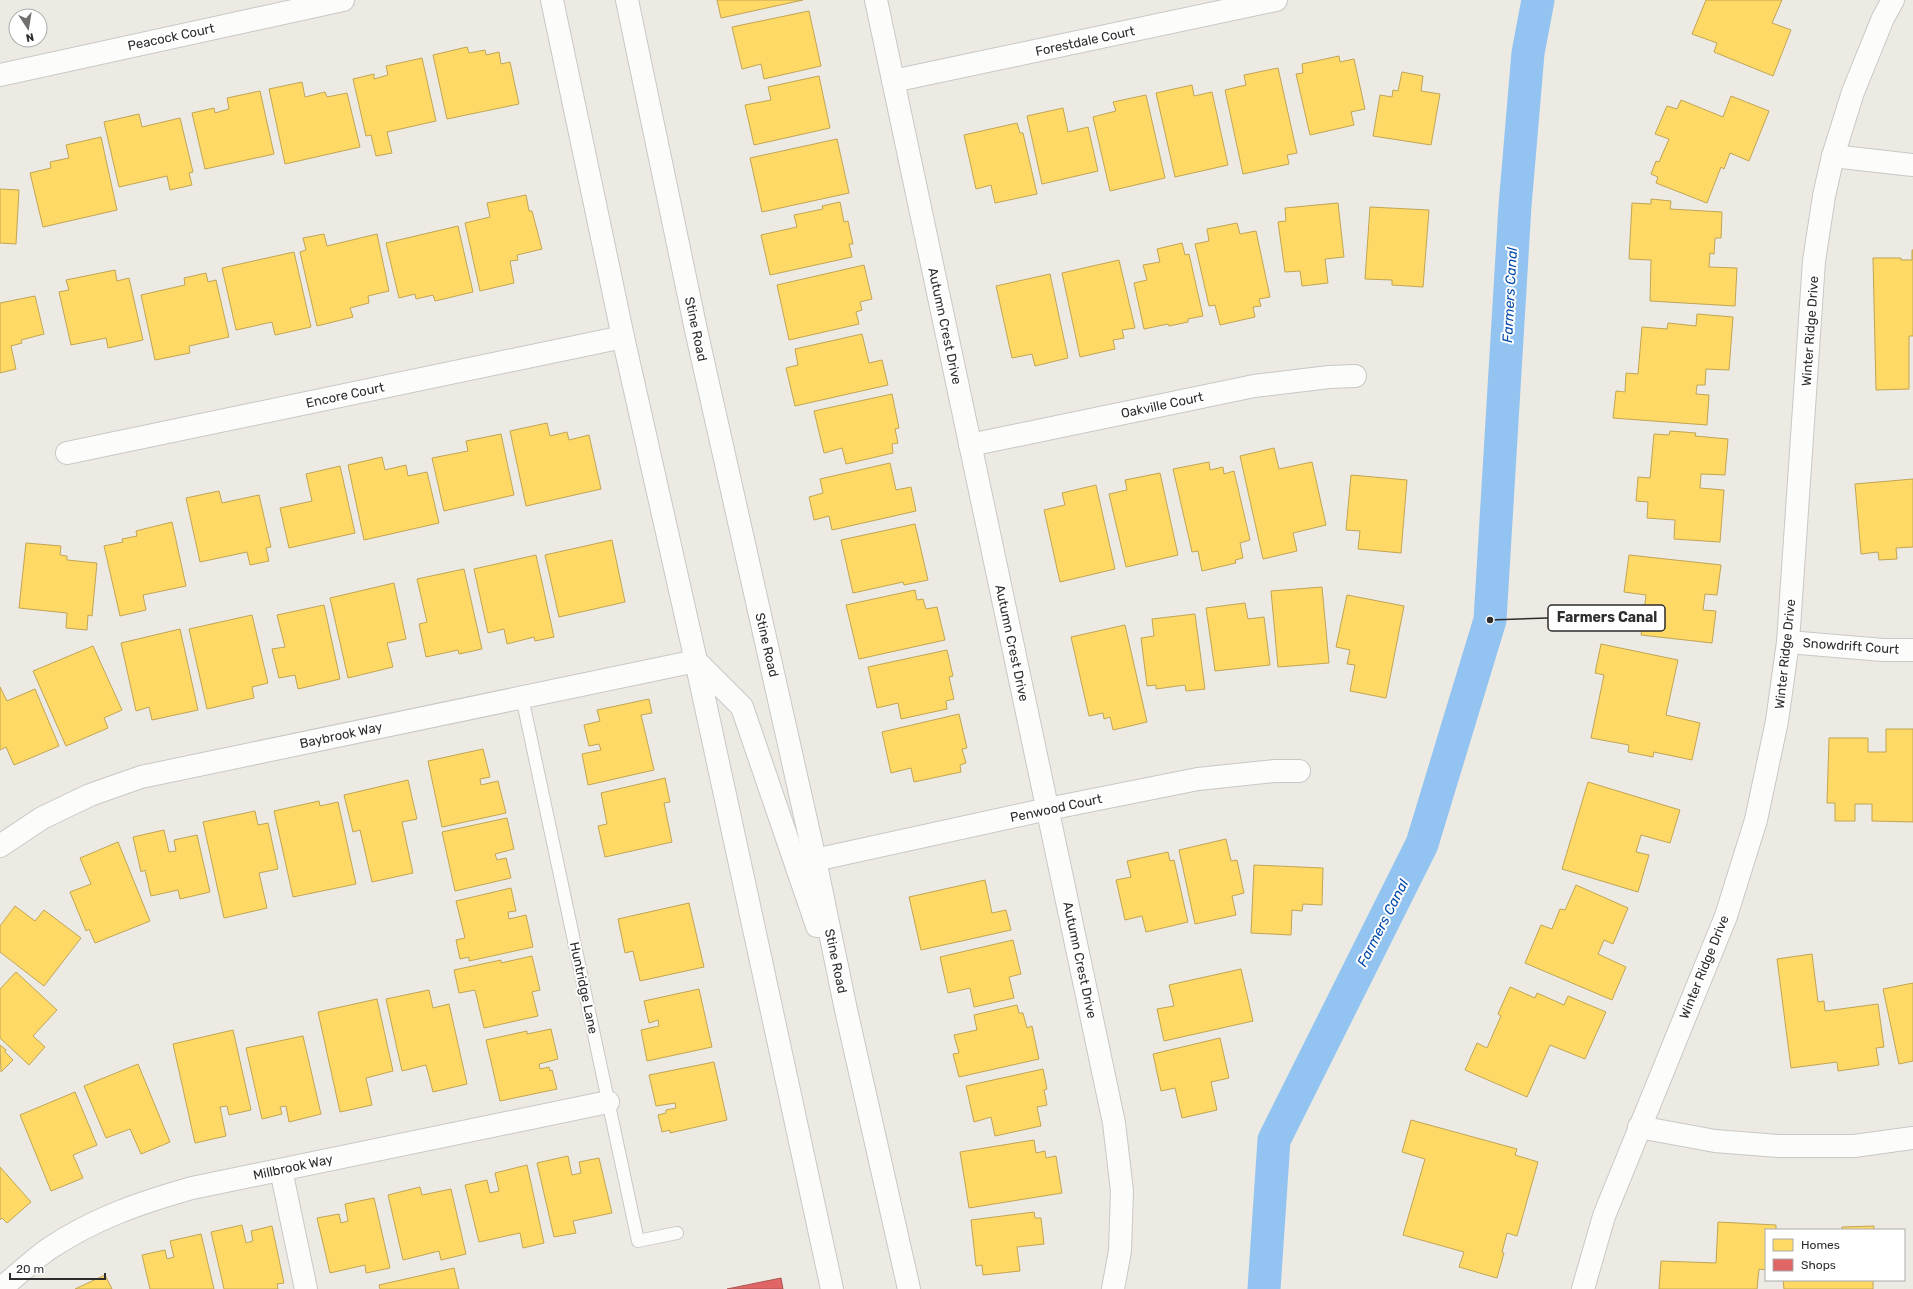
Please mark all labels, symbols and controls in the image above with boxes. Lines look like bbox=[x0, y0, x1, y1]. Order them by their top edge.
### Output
north arrow bbox=[8, 8, 48, 48]
street label: Peacock Court bbox=[126, 20, 216, 54]
street label: Forestdale Court bbox=[1034, 23, 1136, 59]
text: N bbox=[25, 30, 35, 44]
water label: Farmers Canal bbox=[1499, 246, 1521, 343]
street label: Autumn Crest Drive bbox=[925, 266, 965, 386]
street label: Winter Ridge Drive bbox=[1799, 275, 1822, 387]
street label: Stine Road bbox=[682, 295, 710, 363]
street label: Encore Court bbox=[304, 379, 386, 411]
street label: Oakville Court bbox=[1119, 389, 1205, 421]
street label: Autumn Crest Drive bbox=[992, 583, 1032, 703]
street label: Winter Ridge Drive bbox=[1772, 598, 1799, 710]
callout: Farmers Canal bbox=[1548, 605, 1665, 631]
text: Farmers Canal bbox=[1557, 609, 1657, 626]
street label: Stine Road bbox=[752, 611, 782, 679]
street label: Snowdrift Court bbox=[1802, 635, 1900, 657]
street label: Baybrook Way bbox=[298, 719, 384, 751]
street label: Penwood Court bbox=[1009, 791, 1103, 825]
water label: Farmers Canal bbox=[1354, 876, 1413, 969]
street label: Autumn Crest Drive bbox=[1060, 900, 1100, 1020]
street label: Winter Ridge Drive bbox=[1676, 913, 1733, 1021]
street label: Stine Road bbox=[822, 927, 850, 995]
street label: Huntridge Lane bbox=[566, 941, 601, 1036]
street label: Millbrook Way bbox=[252, 1151, 334, 1183]
legend bbox=[1765, 1229, 1905, 1281]
text: Homes bbox=[1801, 1238, 1840, 1252]
scale bar bbox=[10, 1255, 105, 1281]
text: Shops bbox=[1801, 1258, 1836, 1272]
text: 20 m bbox=[16, 1262, 44, 1276]

